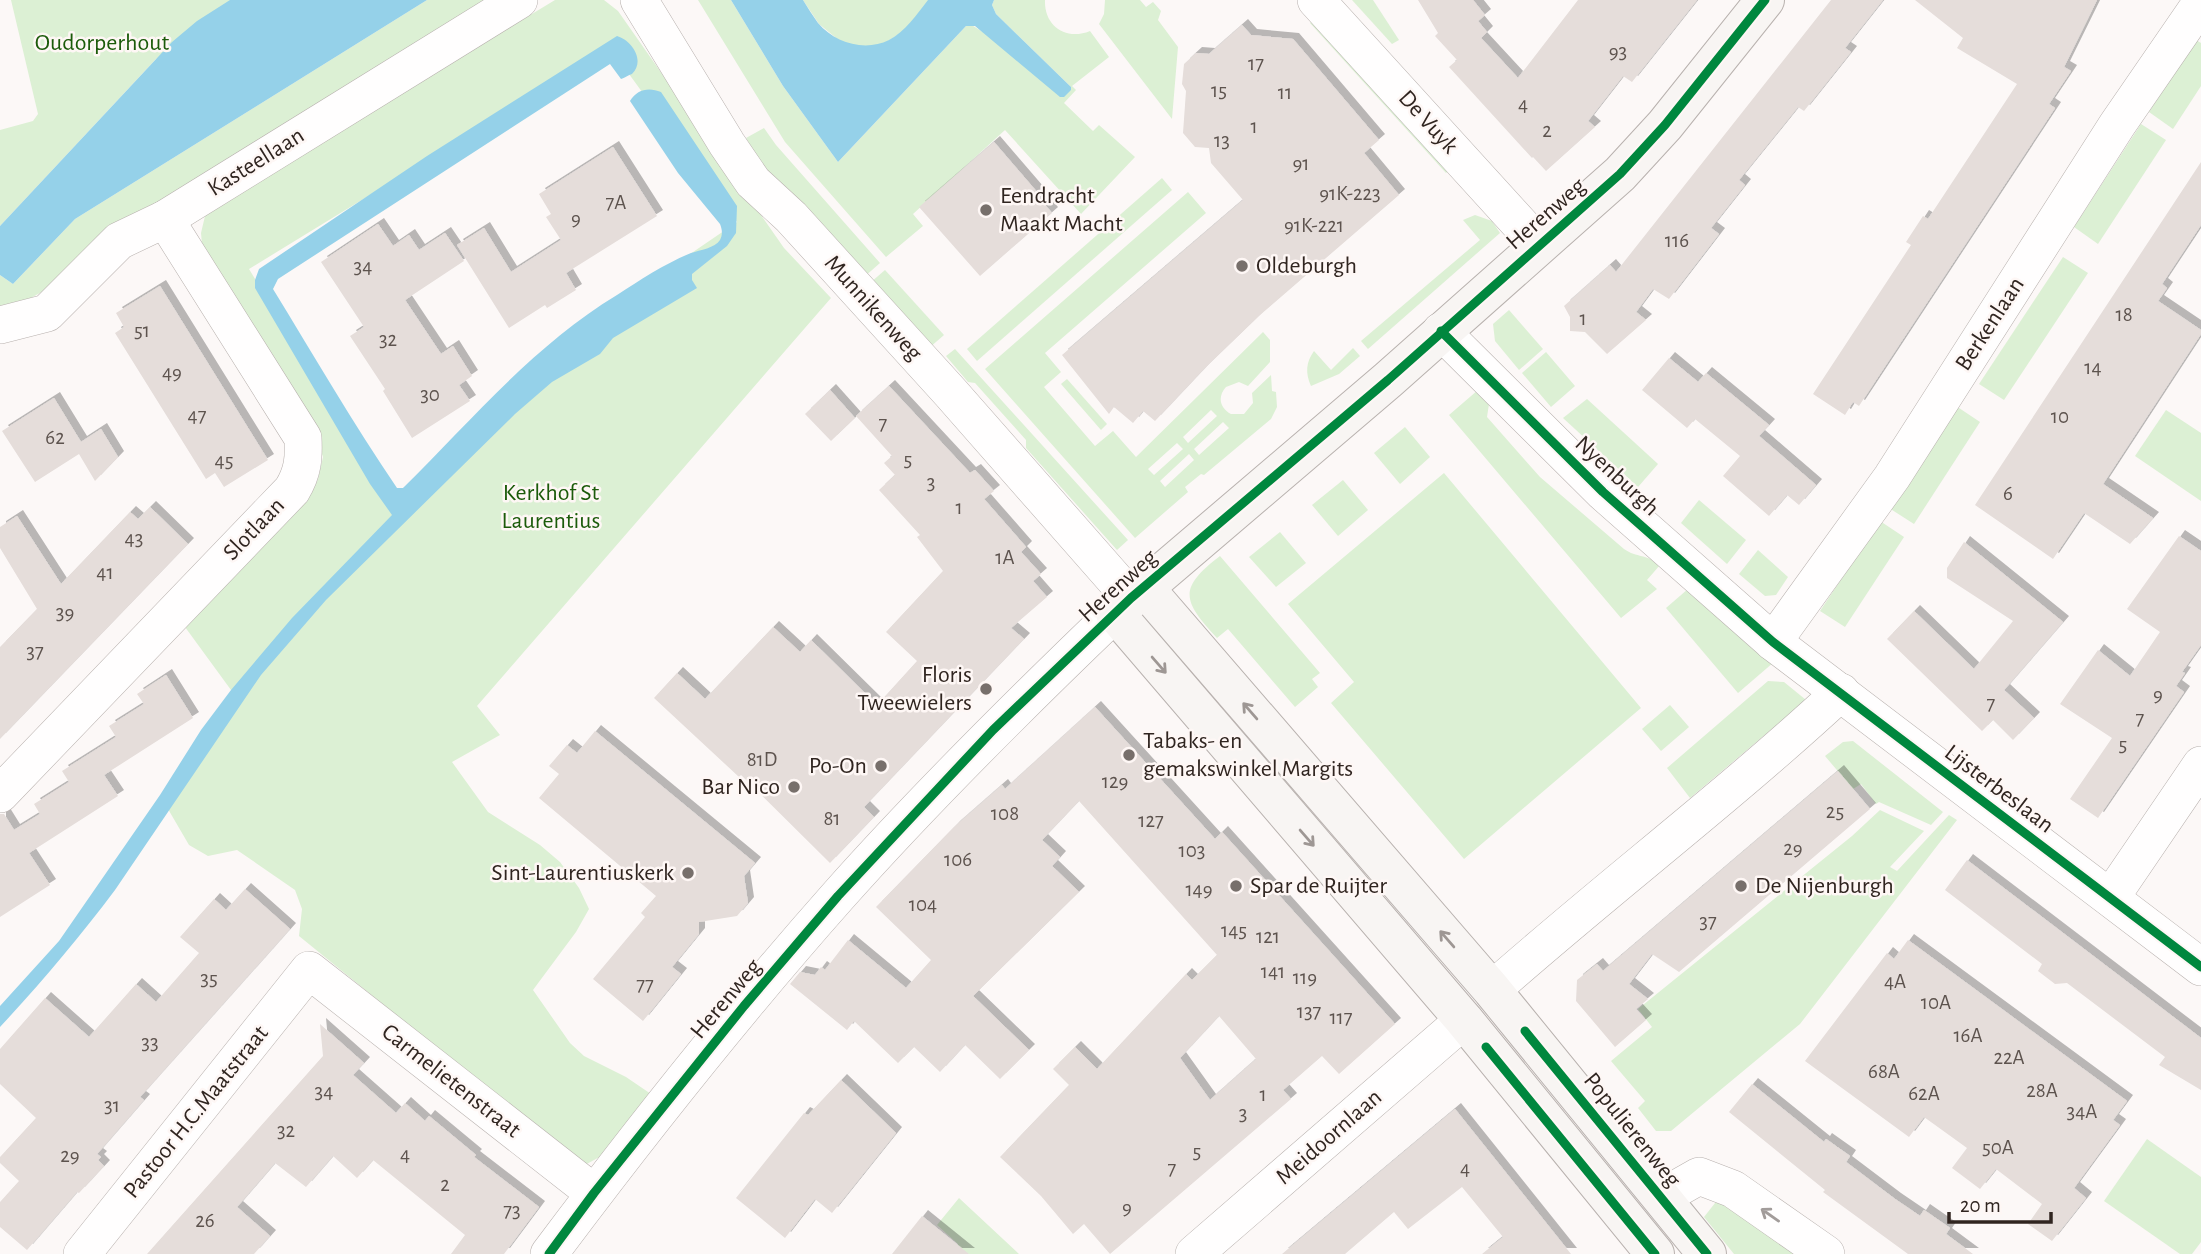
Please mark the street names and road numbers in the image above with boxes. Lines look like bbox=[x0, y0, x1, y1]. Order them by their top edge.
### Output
street label: De Vuyk bbox=[1394, 86, 1462, 158]
street label: Kasteellaan bbox=[204, 123, 308, 201]
street label: Herenweg bbox=[1502, 173, 1590, 255]
street label: Munnikenweg bbox=[820, 251, 927, 366]
street label: Berkenlaan bbox=[1951, 273, 2029, 375]
street label: Nyenburgh bbox=[1570, 431, 1664, 521]
street label: Slotlaan bbox=[219, 493, 289, 565]
street label: Herenweg bbox=[1074, 545, 1162, 627]
street label: Lijsterbeslaan bbox=[1940, 740, 2058, 838]
street label: Herenweg bbox=[686, 954, 766, 1044]
street label: Carmelietenstraat bbox=[377, 1020, 525, 1143]
street label: Pastoor H.C.Maatstraat bbox=[119, 1021, 273, 1203]
street label: Populierenweg bbox=[1579, 1068, 1685, 1192]
street label: Meidoornlaan bbox=[1272, 1085, 1386, 1189]

